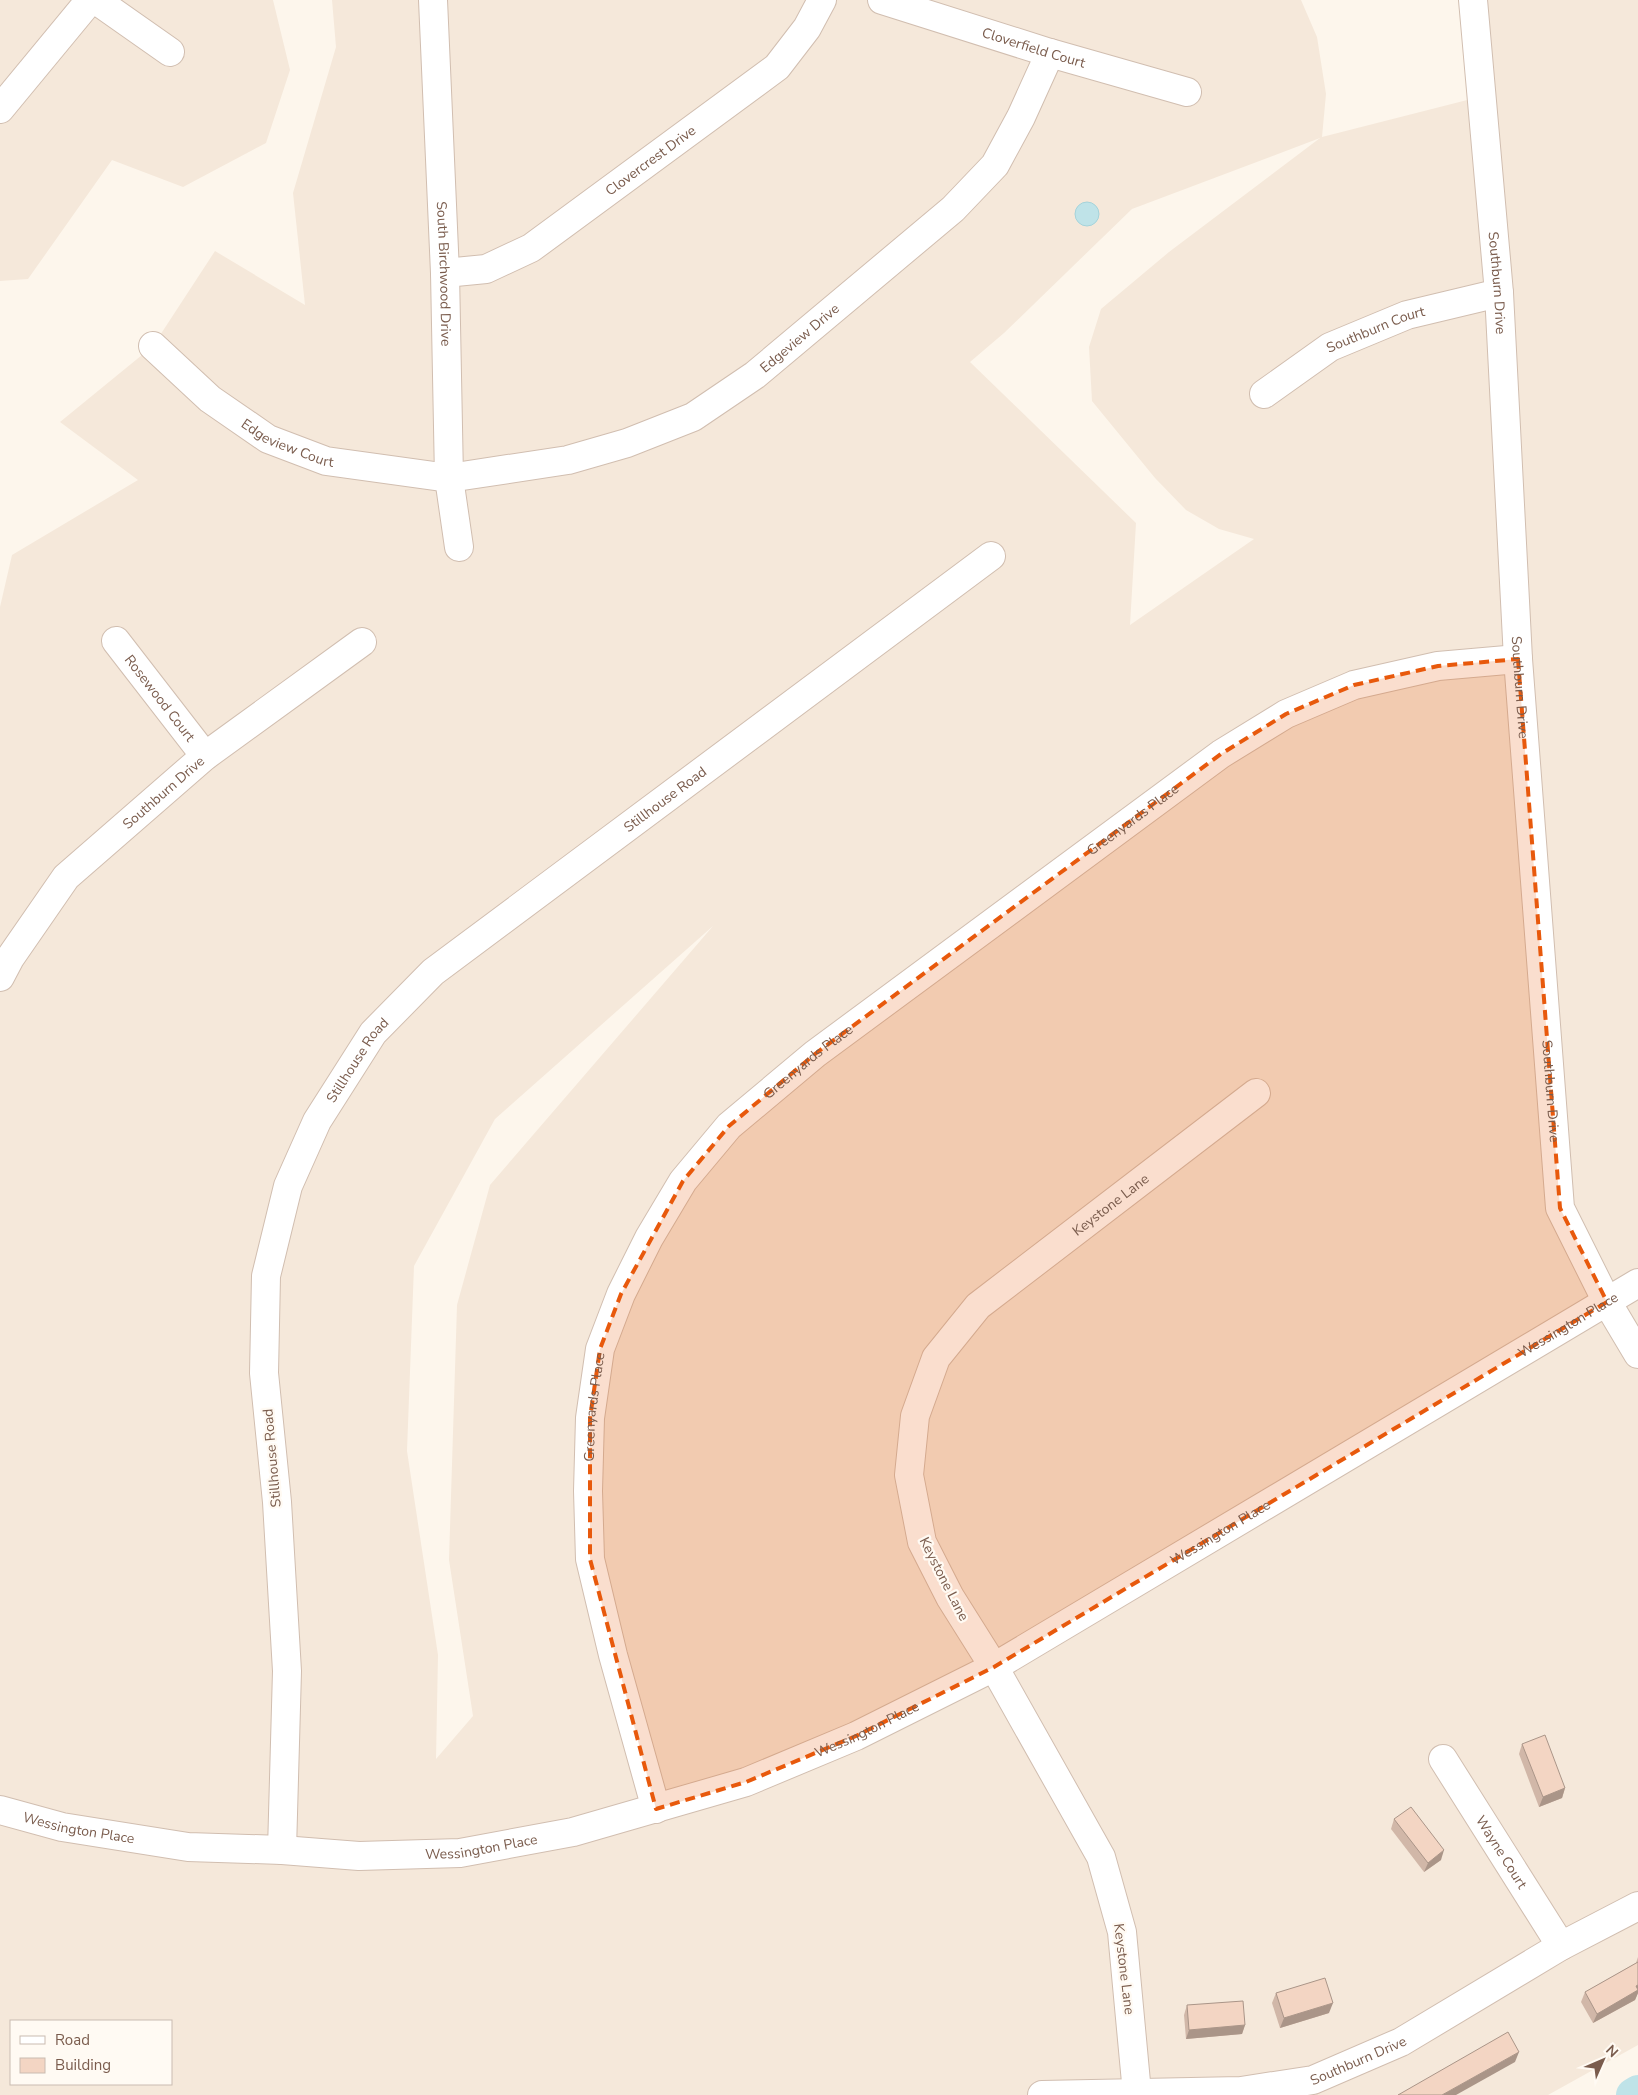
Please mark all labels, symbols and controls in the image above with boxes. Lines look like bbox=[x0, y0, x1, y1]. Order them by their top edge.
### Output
street label: Cloverfield Court bbox=[980, 23, 1088, 72]
street label: Clovercrest Drive bbox=[601, 121, 699, 200]
street label: South Birchwood Drive bbox=[432, 201, 456, 346]
street label: Southburn Drive bbox=[1484, 231, 1511, 335]
street label: Edgeview Drive bbox=[756, 299, 843, 377]
street label: Southburn Court bbox=[1323, 302, 1427, 357]
street label: Edgeview Court bbox=[238, 414, 335, 471]
street label: Southburn Drive bbox=[1507, 635, 1534, 739]
street label: Rosewood Court bbox=[120, 651, 200, 745]
street label: Southburn Drive bbox=[118, 751, 208, 833]
street label: Stillhouse Road bbox=[620, 762, 710, 836]
street label: Greenyards Place bbox=[1083, 779, 1183, 860]
street label: Stillhouse Road bbox=[322, 1013, 393, 1106]
street label: Greenyards Place bbox=[759, 1020, 857, 1103]
street label: Southburn Drive bbox=[1538, 1039, 1564, 1143]
street label: Keystone Lane bbox=[1068, 1169, 1153, 1240]
street label: Wessington Place bbox=[1514, 1288, 1622, 1362]
street label: Greenyards Place bbox=[579, 1351, 609, 1462]
street label: Stillhouse Road bbox=[258, 1408, 286, 1508]
street label: Wessington Place bbox=[1167, 1495, 1274, 1569]
street label: Keystone Lane bbox=[915, 1534, 973, 1624]
street label: Wessington Place bbox=[812, 1697, 922, 1762]
street label: Wessington Place bbox=[21, 1807, 136, 1848]
street label: Wayne Court bbox=[1471, 1812, 1532, 1892]
street label: Wessington Place bbox=[425, 1829, 539, 1864]
street label: Keystone Lane bbox=[1109, 1922, 1139, 2016]
legend bbox=[10, 2020, 172, 2085]
text: Road bbox=[55, 2030, 90, 2050]
street label: Southburn Drive bbox=[1307, 2031, 1410, 2090]
north arrow bbox=[1578, 2035, 1628, 2085]
text: N bbox=[1601, 2041, 1622, 2062]
text: Building bbox=[55, 2055, 111, 2075]

